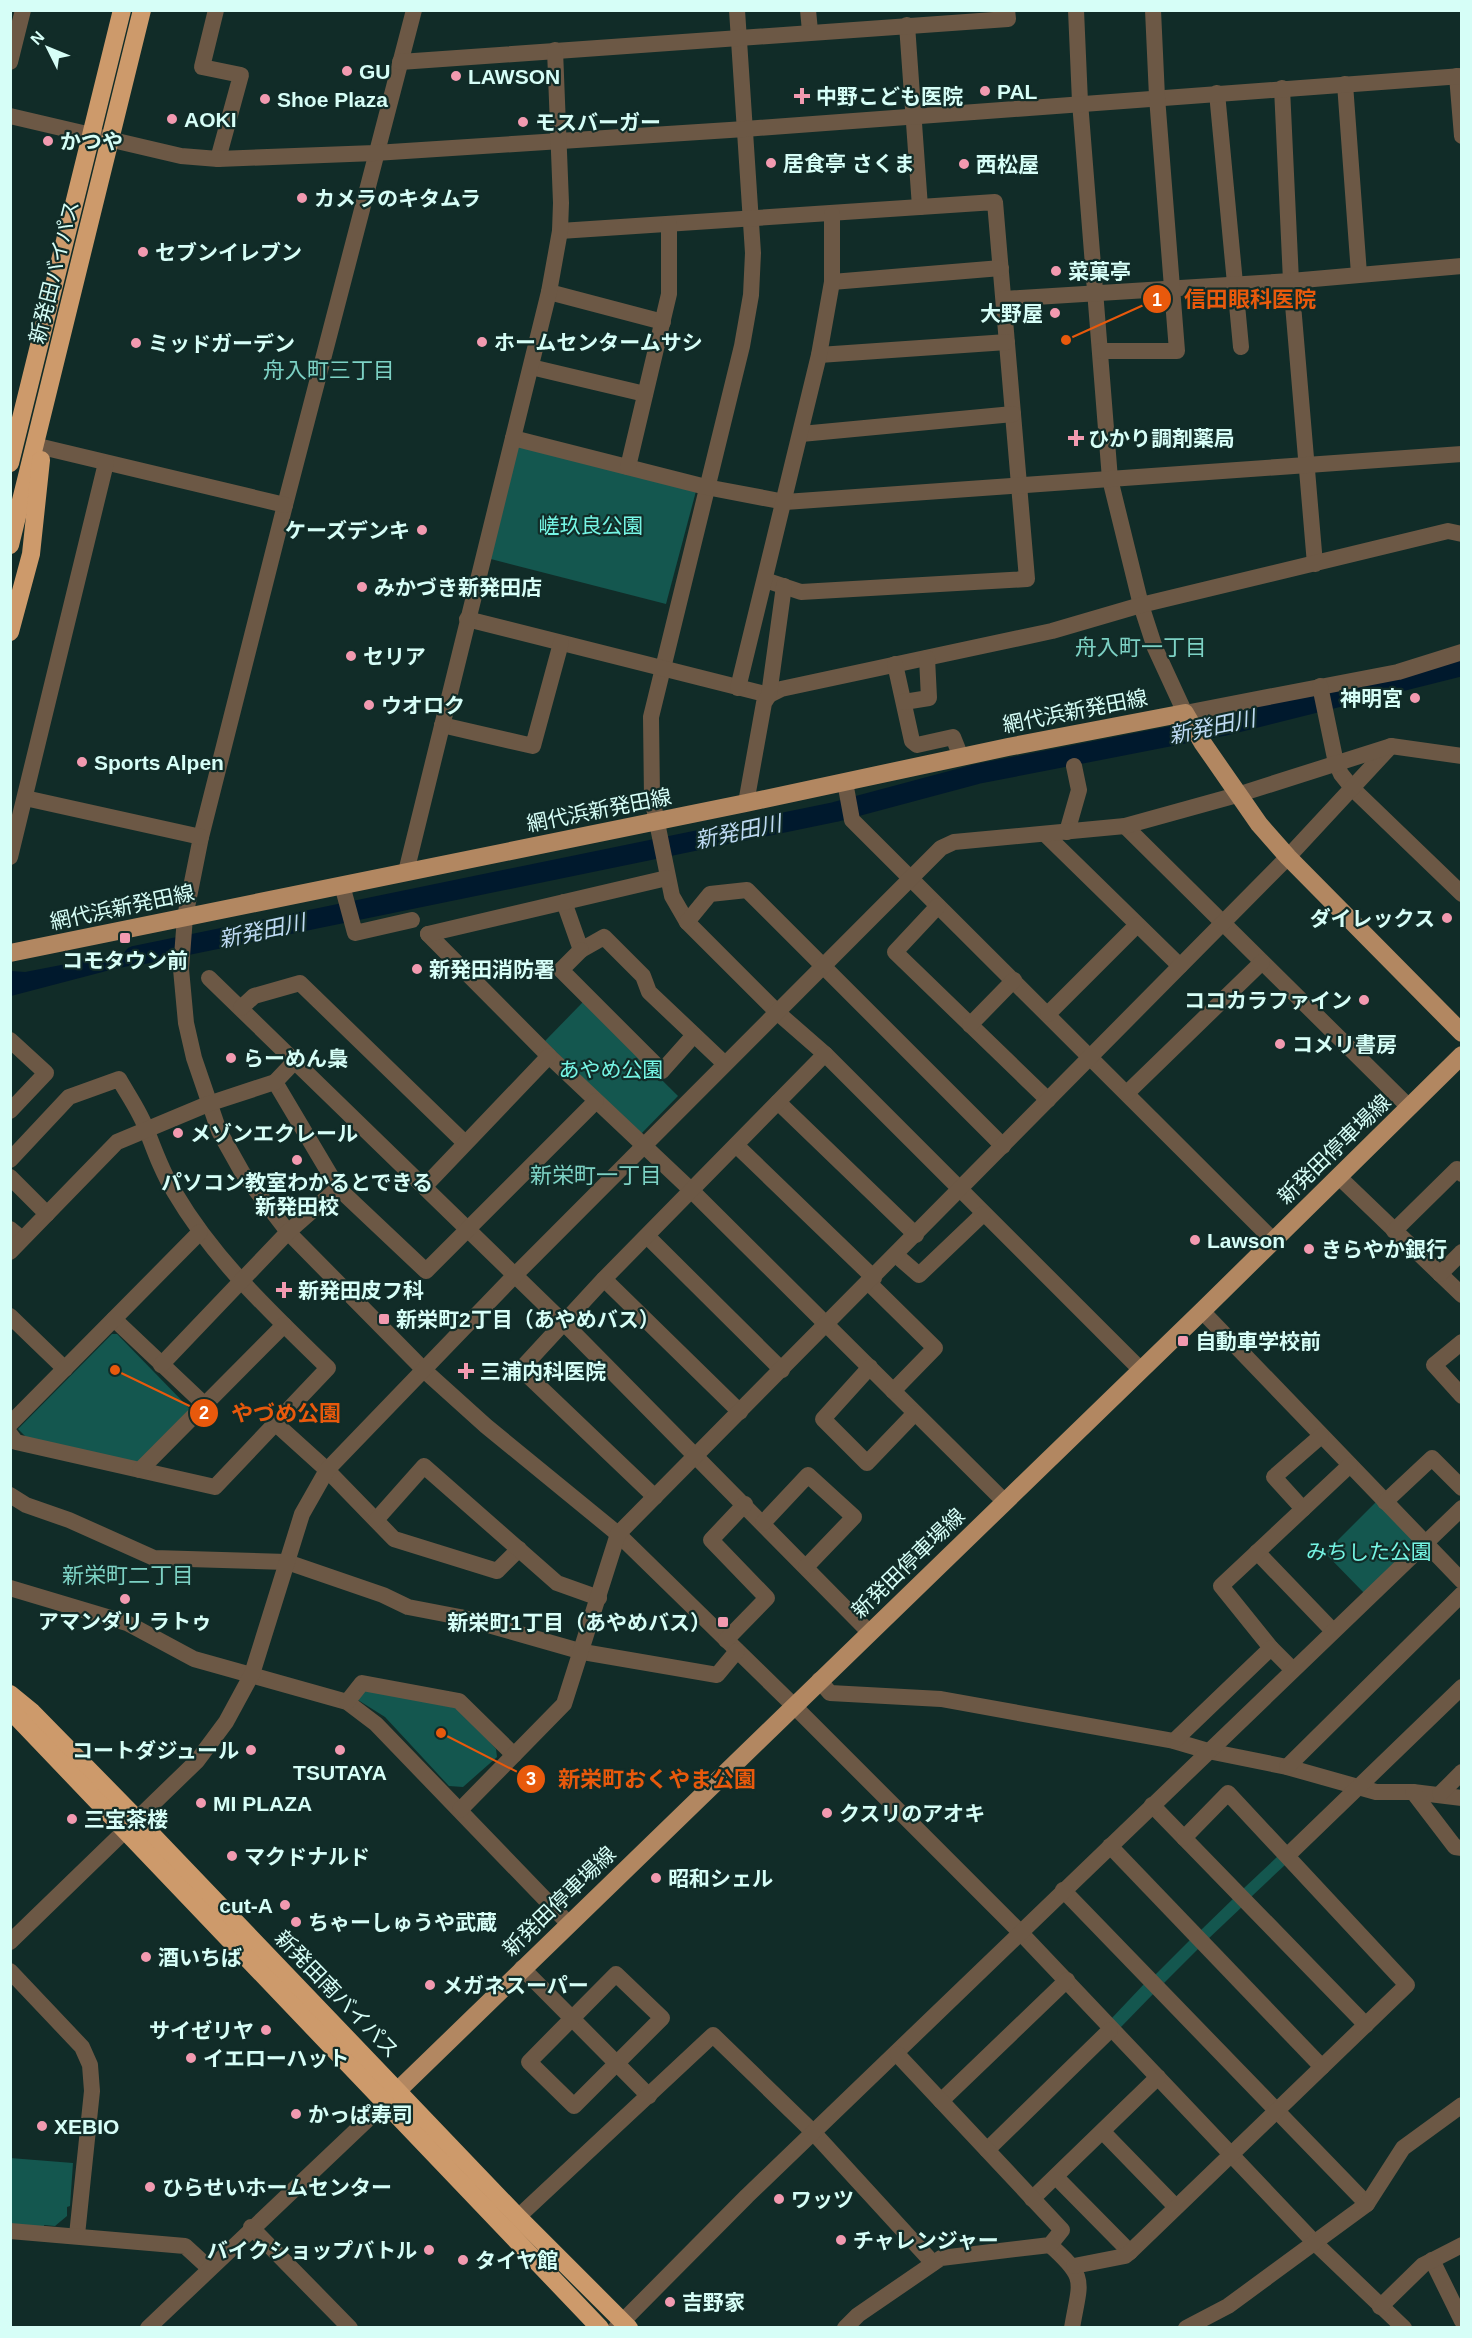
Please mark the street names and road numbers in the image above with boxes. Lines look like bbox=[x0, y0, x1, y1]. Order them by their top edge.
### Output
street label: 新発田バイパス bbox=[25, 198, 83, 346]
street label: 網代浜新発田線 bbox=[1001, 686, 1149, 736]
street label: 網代浜新発田線 bbox=[525, 785, 673, 835]
street label: 網代浜新発田線 bbox=[48, 880, 196, 934]
street label: 新発田停車場線 bbox=[1273, 1090, 1395, 1208]
street label: 新発田停車場線 bbox=[847, 1504, 969, 1622]
street label: 新発田停車場線 bbox=[498, 1842, 620, 1960]
street label: 新発田南バイパス bbox=[271, 1926, 403, 2062]

